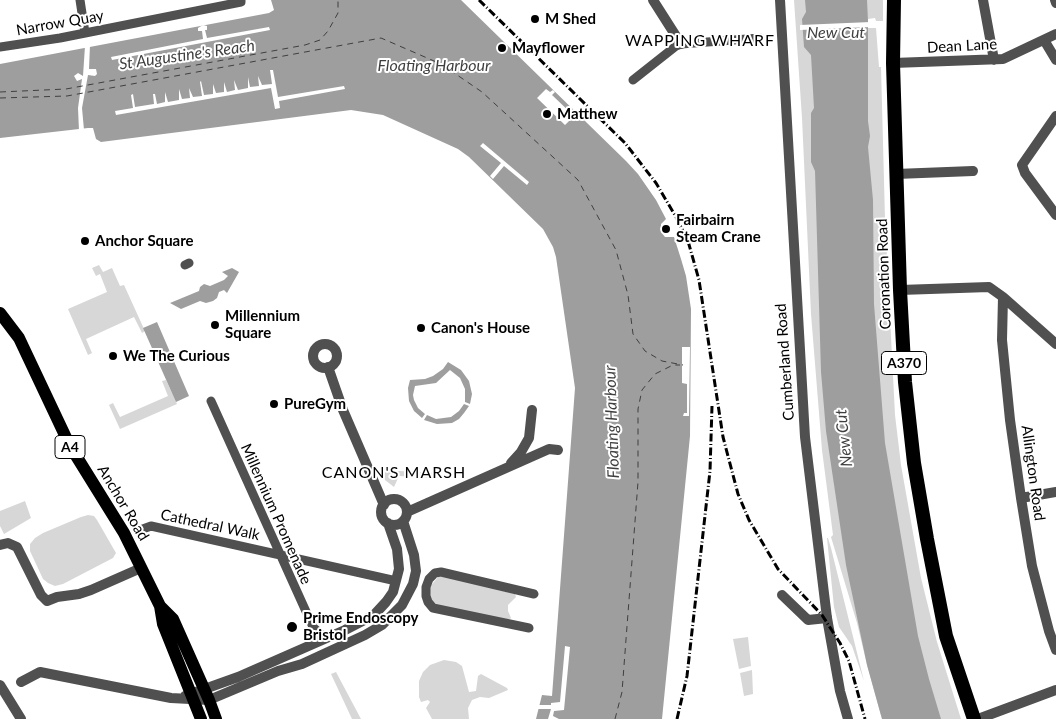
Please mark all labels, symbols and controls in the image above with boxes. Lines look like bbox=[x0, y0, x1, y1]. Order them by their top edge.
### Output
street label: Narrow Quay bbox=[15, 6, 105, 40]
place label: M Shed bbox=[545, 10, 596, 28]
marker: M Shed bbox=[529, 13, 541, 25]
water label: New Cut bbox=[807, 23, 865, 43]
district label: WAPPING WHARF bbox=[623, 31, 777, 51]
street label: Dean Lane bbox=[926, 35, 998, 57]
water label: St Augustine's Reach bbox=[118, 36, 256, 74]
place label: Mayflower bbox=[512, 39, 584, 57]
marker: Mayflower bbox=[496, 42, 508, 54]
water label: Floating Harbour bbox=[378, 56, 490, 76]
place label: Matthew bbox=[557, 105, 617, 123]
marker: Matthew bbox=[541, 108, 553, 120]
place label: Fairbairn Steam Crane bbox=[676, 211, 761, 246]
street label: Coronation Road bbox=[873, 218, 895, 330]
marker: Fairbairn Steam Crane bbox=[660, 223, 672, 235]
place label: Anchor Square bbox=[95, 232, 194, 250]
marker: Anchor Square bbox=[79, 235, 91, 247]
street label: Cumberland Road bbox=[772, 303, 798, 421]
place label: Millennium Square bbox=[225, 307, 300, 342]
marker: Millennium Square bbox=[209, 319, 221, 331]
place label: Canon's House bbox=[431, 319, 530, 337]
marker: Canon's House bbox=[415, 322, 427, 334]
place label: We The Curious bbox=[123, 347, 230, 365]
marker: We The Curious bbox=[107, 350, 119, 362]
road number: A370 bbox=[882, 352, 926, 374]
water label: Floating Harbour bbox=[600, 365, 624, 479]
place label: PureGym bbox=[284, 395, 346, 413]
marker: PureGym bbox=[268, 398, 280, 410]
water label: New Cut bbox=[831, 408, 857, 468]
street label: Allington Road bbox=[1017, 424, 1049, 522]
road number: A4 bbox=[55, 436, 85, 458]
street label: Millennium Promenade bbox=[237, 441, 315, 587]
street label: Anchor Road bbox=[93, 462, 153, 544]
district label: CANON'S MARSH bbox=[320, 463, 468, 483]
street label: Cathedral Walk bbox=[159, 506, 261, 544]
place label: Prime Endoscopy Bristol bbox=[303, 609, 418, 644]
marker: Prime Endoscopy Bristol bbox=[285, 620, 299, 634]

